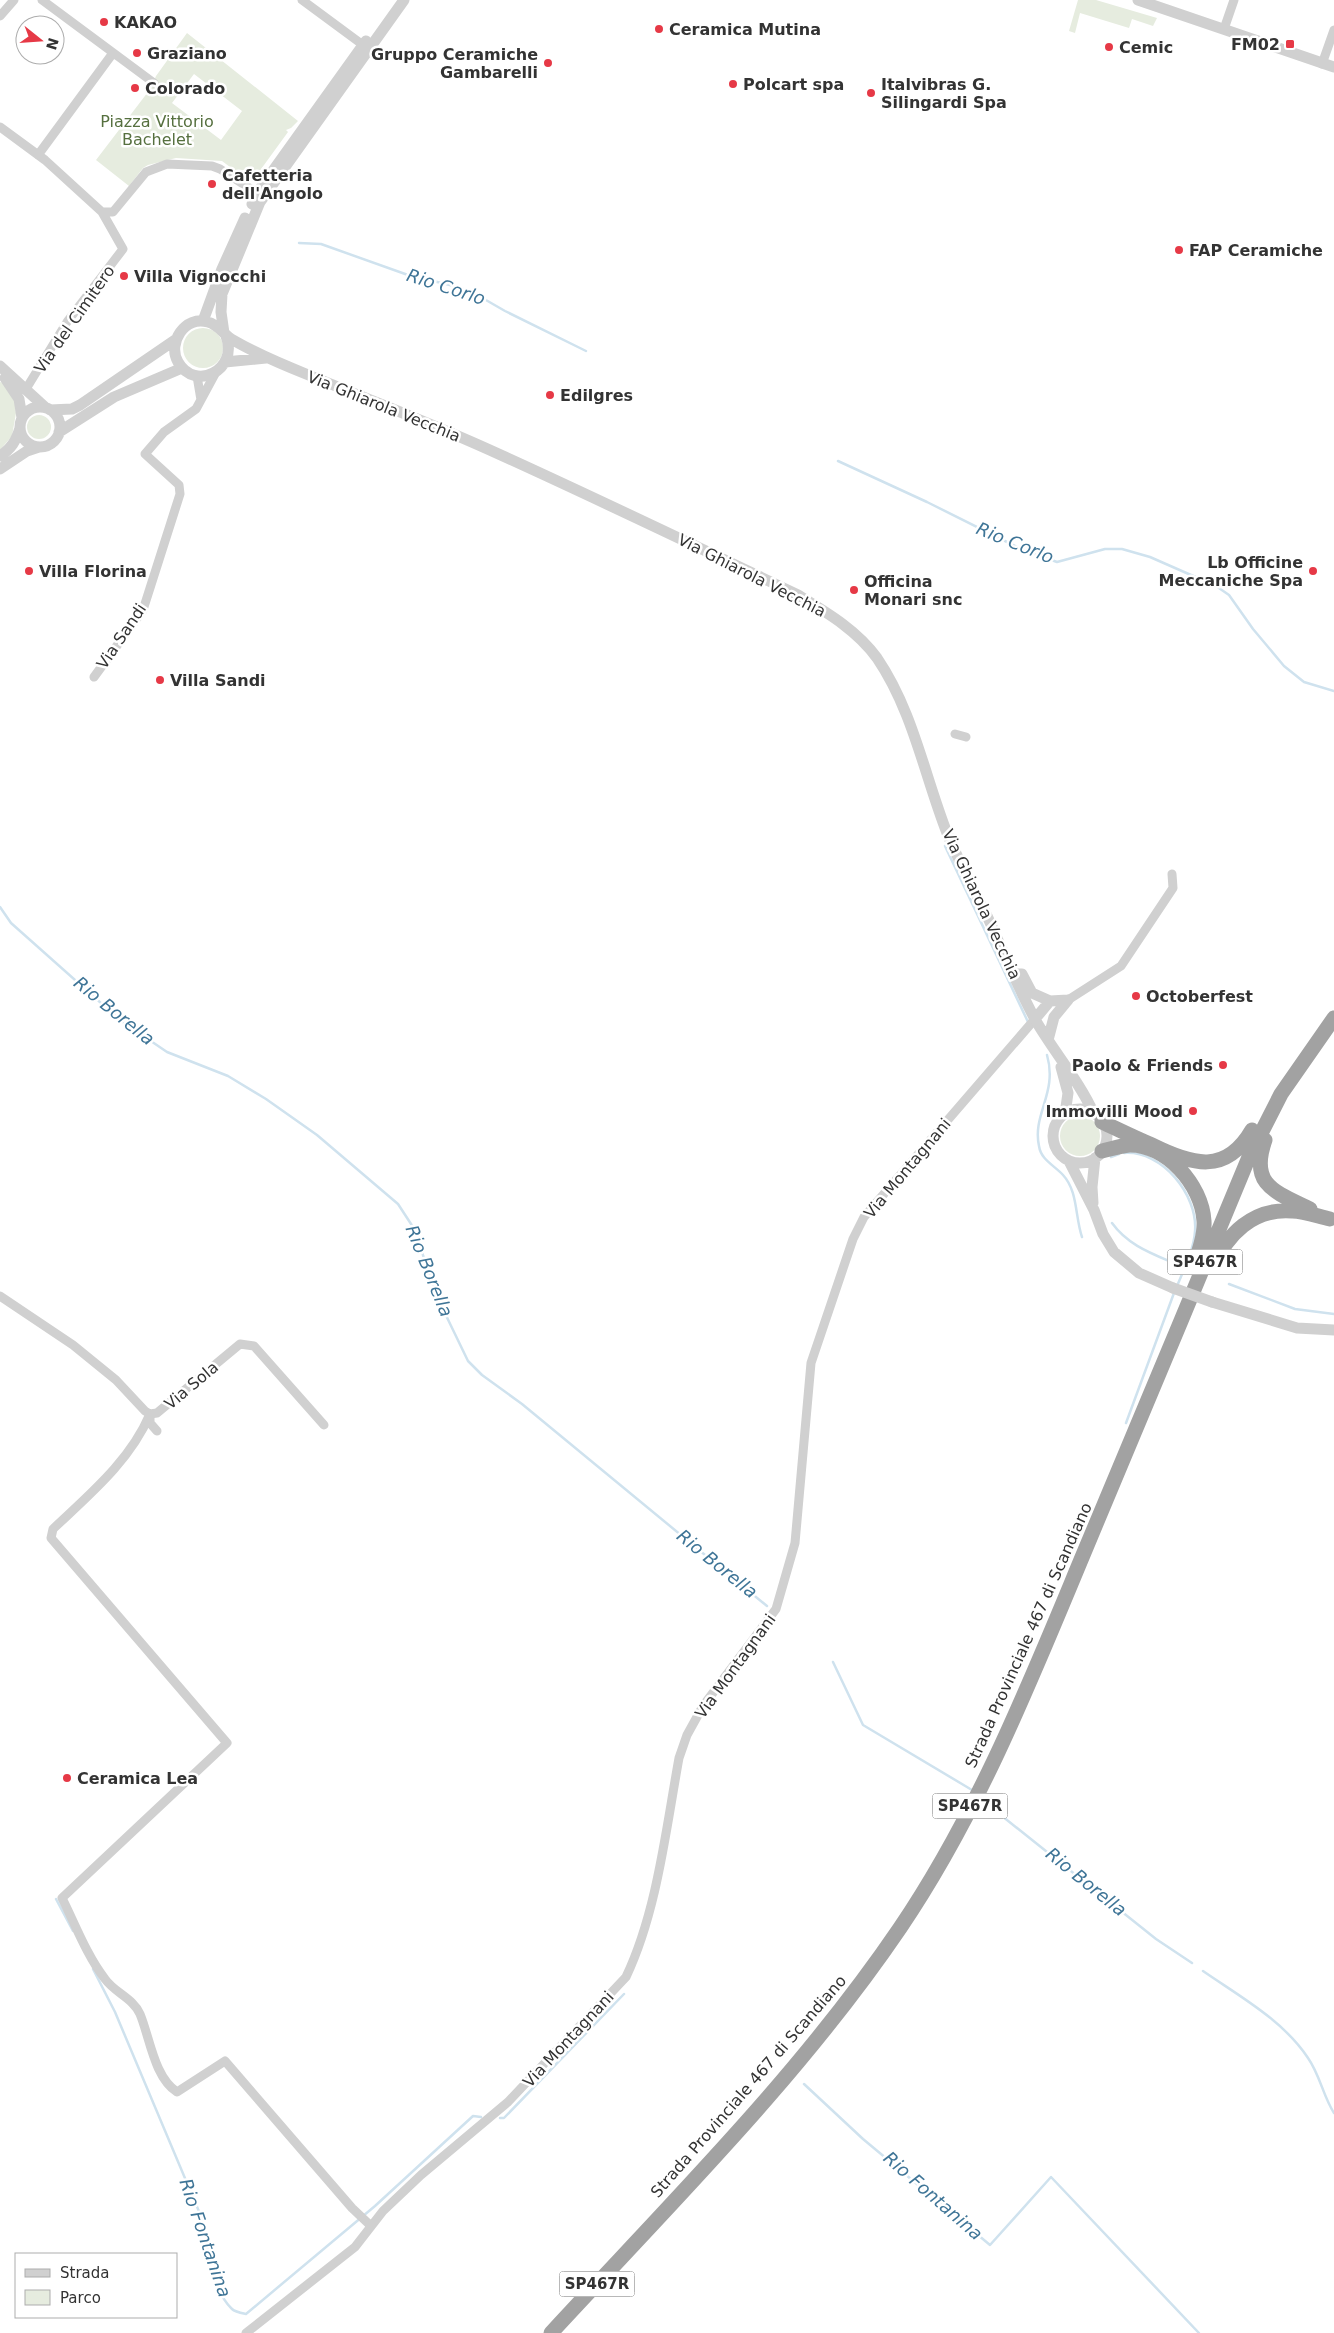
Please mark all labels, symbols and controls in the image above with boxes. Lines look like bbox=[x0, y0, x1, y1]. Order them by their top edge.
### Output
place label: KAKAO bbox=[114, 13, 177, 32]
north arrow bbox=[15, 15, 65, 65]
marker: KAKAO bbox=[98, 16, 110, 28]
place label: Ceramica Mutina bbox=[669, 20, 821, 39]
marker: Ceramica Mutina bbox=[653, 23, 665, 35]
place label: FM02 bbox=[1231, 35, 1280, 54]
text: N bbox=[43, 36, 62, 52]
place label: Cemic bbox=[1119, 38, 1173, 57]
marker: FM02 bbox=[1284, 38, 1296, 50]
marker: Cemic bbox=[1103, 41, 1115, 53]
place label: Graziano bbox=[147, 44, 227, 63]
place label: Gruppo Ceramiche Gambarelli bbox=[371, 45, 538, 82]
marker: Graziano bbox=[131, 47, 143, 59]
marker: Gruppo Ceramiche Gambarelli bbox=[542, 57, 554, 69]
place label: Polcart spa bbox=[743, 75, 844, 94]
place label: Italvibras G. Silingardi Spa bbox=[881, 75, 1007, 112]
marker: Polcart spa bbox=[727, 78, 739, 90]
place label: Colorado bbox=[145, 79, 225, 98]
marker: Colorado bbox=[129, 82, 141, 94]
marker: Italvibras G. Silingardi Spa bbox=[865, 87, 877, 99]
park label: Piazza Vittorio Bachelet bbox=[100, 112, 214, 149]
place label: Cafetteria dell'Angolo bbox=[222, 166, 323, 203]
marker: Cafetteria dell'Angolo bbox=[206, 178, 218, 190]
place label: FAP Ceramiche bbox=[1189, 241, 1323, 260]
marker: FAP Ceramiche bbox=[1173, 244, 1185, 256]
street label: Via del Cimitero bbox=[30, 262, 119, 377]
water label: Rio Corlo bbox=[404, 264, 488, 309]
place label: Villa Vignocchi bbox=[134, 267, 266, 286]
marker: Villa Vignocchi bbox=[118, 270, 130, 282]
street label: Via Ghiarola Vecchia bbox=[304, 367, 463, 446]
place label: Edilgres bbox=[560, 386, 633, 405]
marker: Edilgres bbox=[544, 389, 556, 401]
water label: Rio Corlo bbox=[974, 518, 1057, 567]
street label: Via Ghiarola Vecchia bbox=[675, 530, 829, 621]
place label: Lb Officine Meccaniche Spa bbox=[1159, 553, 1303, 590]
place label: Villa Florina bbox=[39, 562, 147, 581]
marker: Villa Florina bbox=[23, 565, 35, 577]
marker: Lb Officine Meccaniche Spa bbox=[1307, 565, 1319, 577]
place label: Officina Monari snc bbox=[864, 572, 962, 609]
marker: Officina Monari snc bbox=[848, 584, 860, 596]
street label: Via Sandi bbox=[93, 600, 150, 673]
place label: Villa Sandi bbox=[170, 671, 266, 690]
marker: Villa Sandi bbox=[154, 674, 166, 686]
street label: Via Ghiarola Vecchia bbox=[938, 826, 1025, 982]
water label: Rio Borella bbox=[70, 972, 159, 1049]
place label: Octoberfest bbox=[1146, 987, 1253, 1006]
marker: Octoberfest bbox=[1130, 990, 1142, 1002]
place label: Paolo & Friends bbox=[1072, 1056, 1213, 1075]
marker: Paolo & Friends bbox=[1217, 1059, 1229, 1071]
place label: Immovilli Mood bbox=[1045, 1102, 1183, 1121]
marker: Immovilli Mood bbox=[1187, 1105, 1199, 1117]
street label: Via Montagnani bbox=[860, 1115, 955, 1222]
water label: Rio Borella bbox=[402, 1222, 457, 1320]
road number: SP467R bbox=[1168, 1250, 1242, 1274]
street label: Via Sola bbox=[161, 1357, 222, 1413]
street label: Strada Provinciale 467 di Scandiano bbox=[961, 1500, 1096, 1771]
water label: Rio Borella bbox=[673, 1525, 762, 1602]
street label: Via Montagnani bbox=[691, 1610, 780, 1722]
place label: Ceramica Lea bbox=[77, 1769, 198, 1788]
marker: Ceramica Lea bbox=[61, 1772, 73, 1784]
road number: SP467R bbox=[932, 1794, 1008, 1818]
water label: Rio Borella bbox=[1042, 1843, 1131, 1920]
street label: Strada Provinciale 467 di Scandiano bbox=[647, 1971, 850, 2201]
street label: Via Montagnani bbox=[519, 1987, 618, 2091]
water label: Rio Fontanina bbox=[880, 2147, 987, 2244]
water label: Rio Fontanina bbox=[175, 2176, 236, 2300]
legend bbox=[15, 2253, 178, 2318]
text: Strada bbox=[60, 2264, 109, 2282]
road number: SP467R bbox=[560, 2272, 634, 2296]
text: Parco bbox=[60, 2289, 101, 2307]

